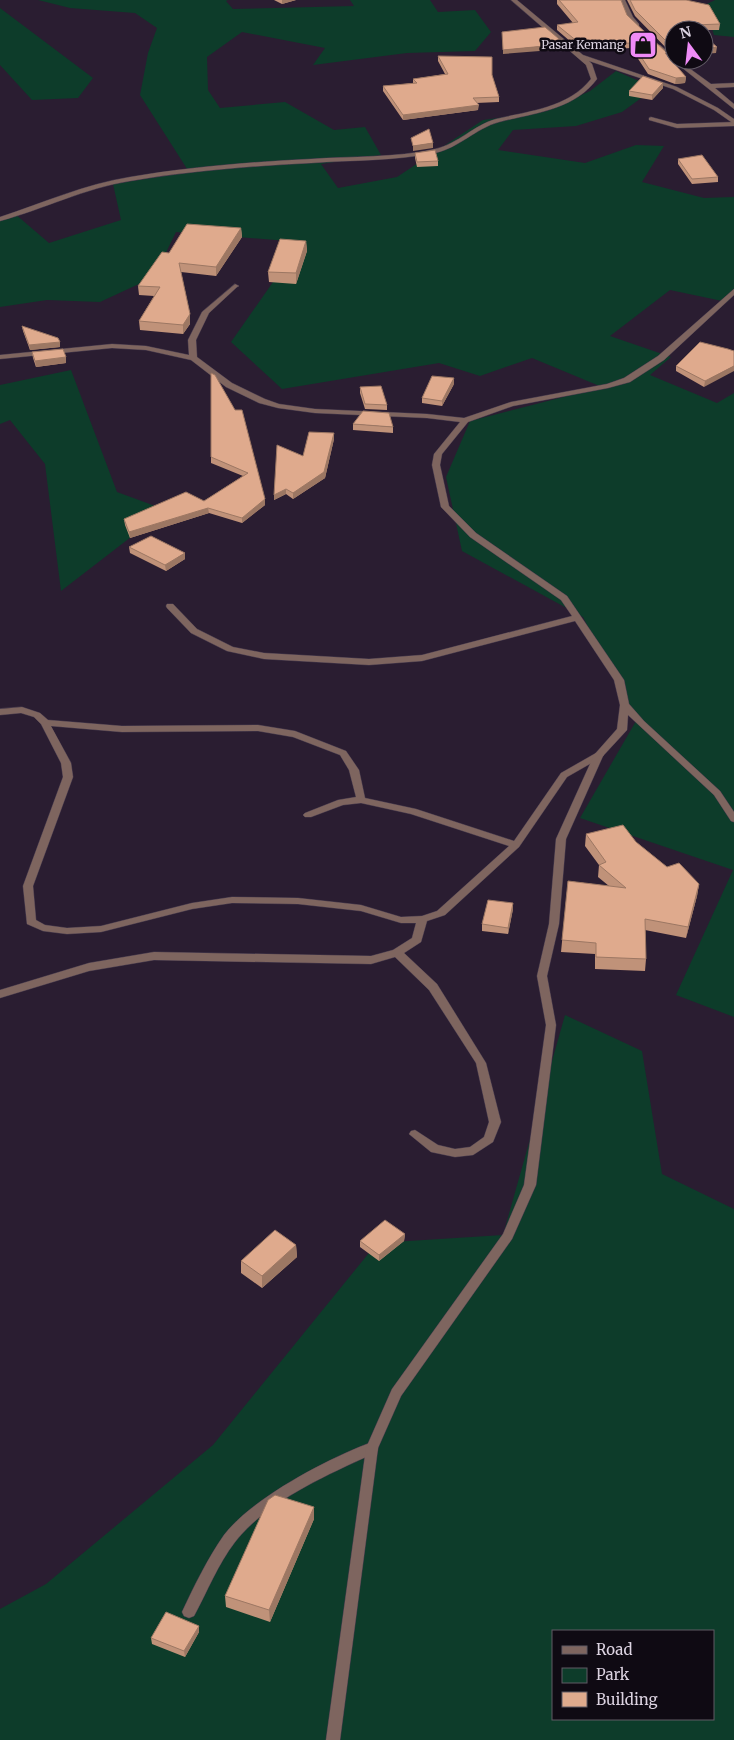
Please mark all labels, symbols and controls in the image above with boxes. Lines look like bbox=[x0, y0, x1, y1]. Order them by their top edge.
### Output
north arrow bbox=[664, 20, 714, 70]
text: N bbox=[678, 22, 693, 43]
shop icon: Pasar Kemang bbox=[628, 30, 658, 60]
place label: Pasar Kemang bbox=[541, 37, 625, 52]
legend bbox=[552, 1630, 714, 1720]
text: Road bbox=[596, 1640, 632, 1659]
text: Park bbox=[596, 1665, 630, 1684]
text: Building bbox=[596, 1690, 658, 1709]

